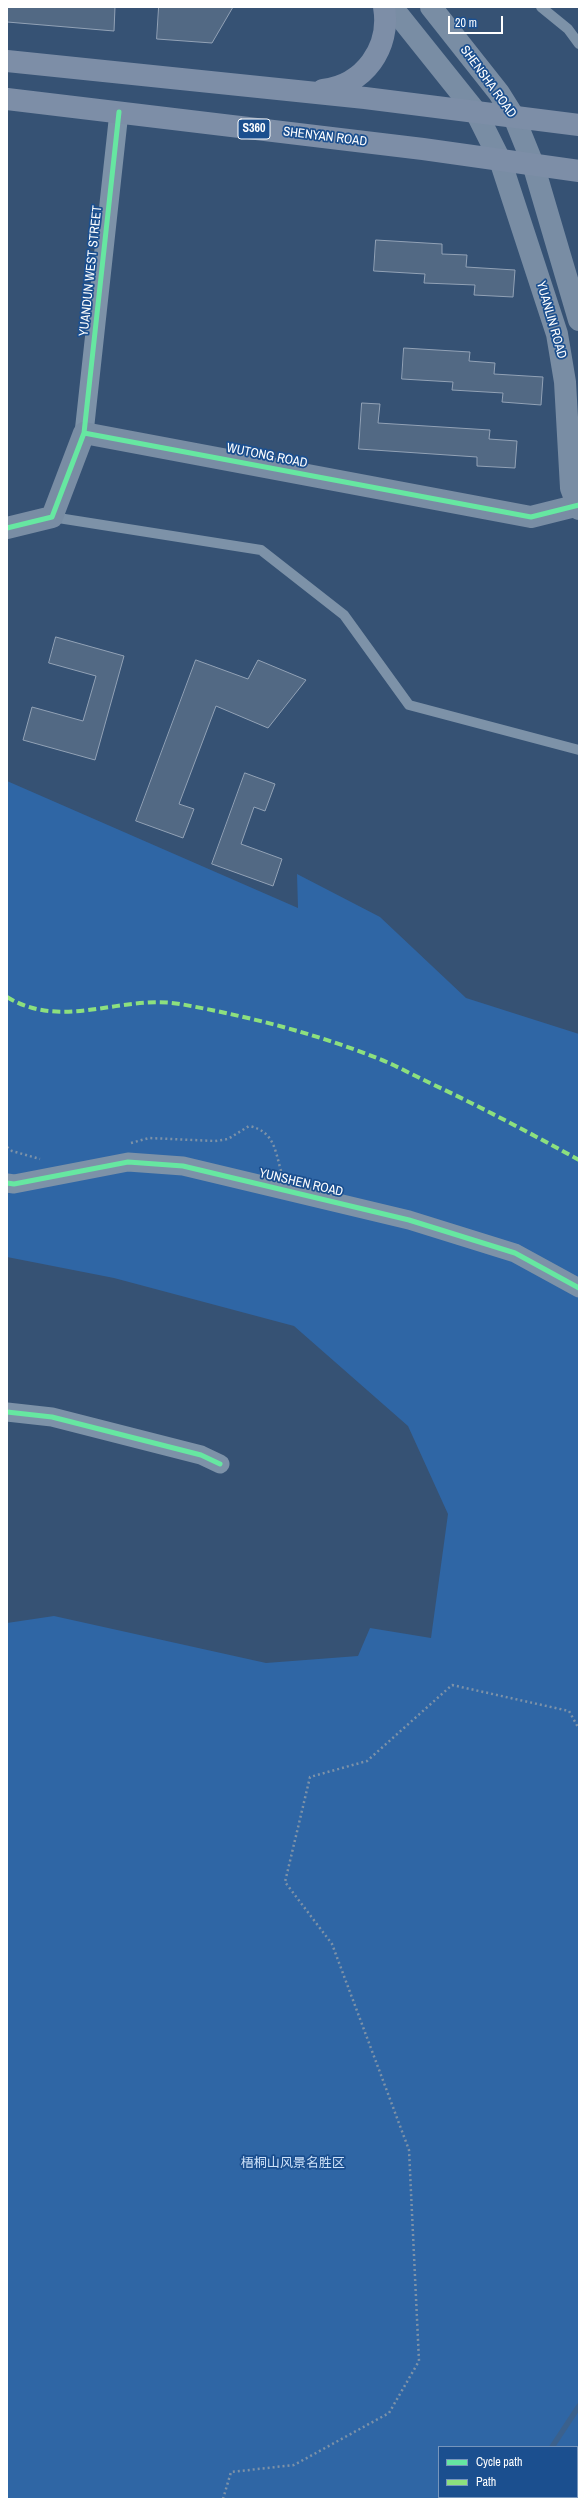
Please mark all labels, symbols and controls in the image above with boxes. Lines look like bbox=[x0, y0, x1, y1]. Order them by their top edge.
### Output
scale bar bbox=[450, 8, 505, 34]
text: 20 m bbox=[455, 15, 477, 31]
street label: SHENSHA ROAD bbox=[457, 43, 519, 121]
road number: S360 bbox=[238, 119, 270, 139]
street label: SHENYAN ROAD bbox=[282, 124, 368, 150]
street label: YUANDUN WEST STREET bbox=[76, 205, 106, 337]
street label: YUANLIN ROAD bbox=[532, 279, 570, 361]
street label: WUTONG ROAD bbox=[225, 441, 309, 471]
street label: YUNSHEN ROAD bbox=[257, 1166, 345, 1200]
park label: 梧桐山风景名胜区 bbox=[241, 2156, 345, 2172]
legend bbox=[438, 2446, 578, 2498]
text: Cycle path bbox=[476, 2454, 523, 2470]
text: Path bbox=[476, 2474, 496, 2490]

